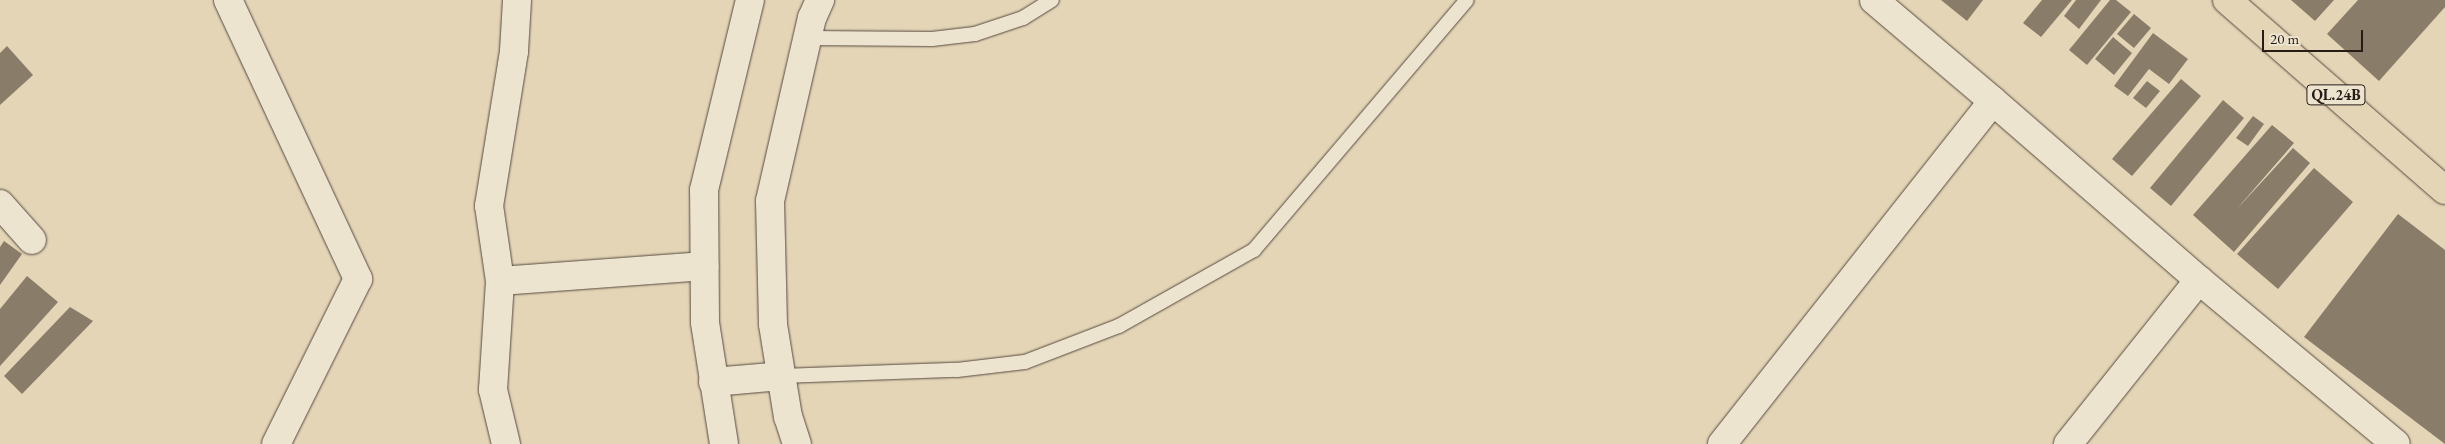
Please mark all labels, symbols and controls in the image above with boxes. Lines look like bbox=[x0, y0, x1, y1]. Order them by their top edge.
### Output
scale bar bbox=[2265, 20, 2366, 52]
text: 20 m bbox=[2270, 29, 2299, 48]
road number: QL.24B bbox=[2306, 82, 2366, 108]

